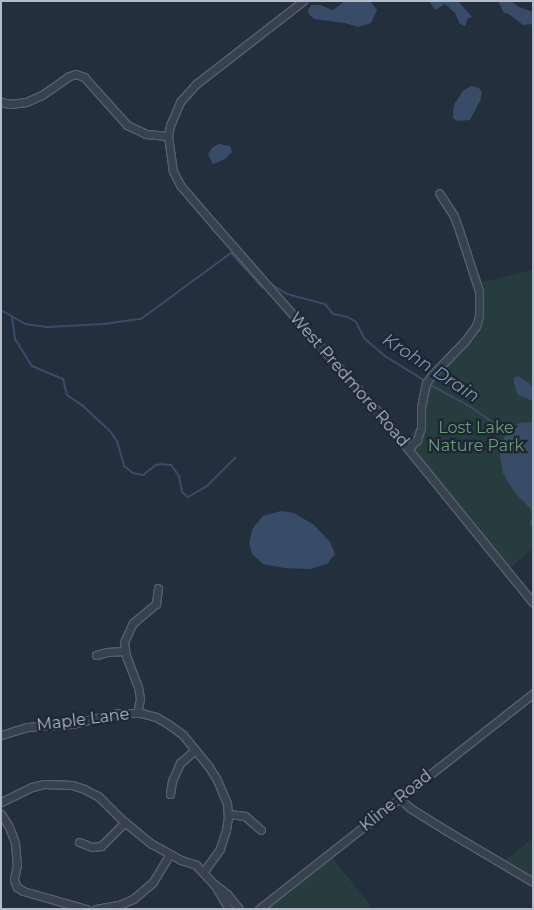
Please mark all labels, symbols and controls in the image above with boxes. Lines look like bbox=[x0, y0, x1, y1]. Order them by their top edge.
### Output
street label: West Predmore Road bbox=[285, 309, 413, 451]
water label: Krohn Drain bbox=[379, 329, 483, 407]
park label: Lost Lake Nature Park bbox=[428, 418, 524, 456]
street label: Maple Lane bbox=[36, 705, 130, 735]
street label: Kline Road bbox=[356, 766, 436, 836]

